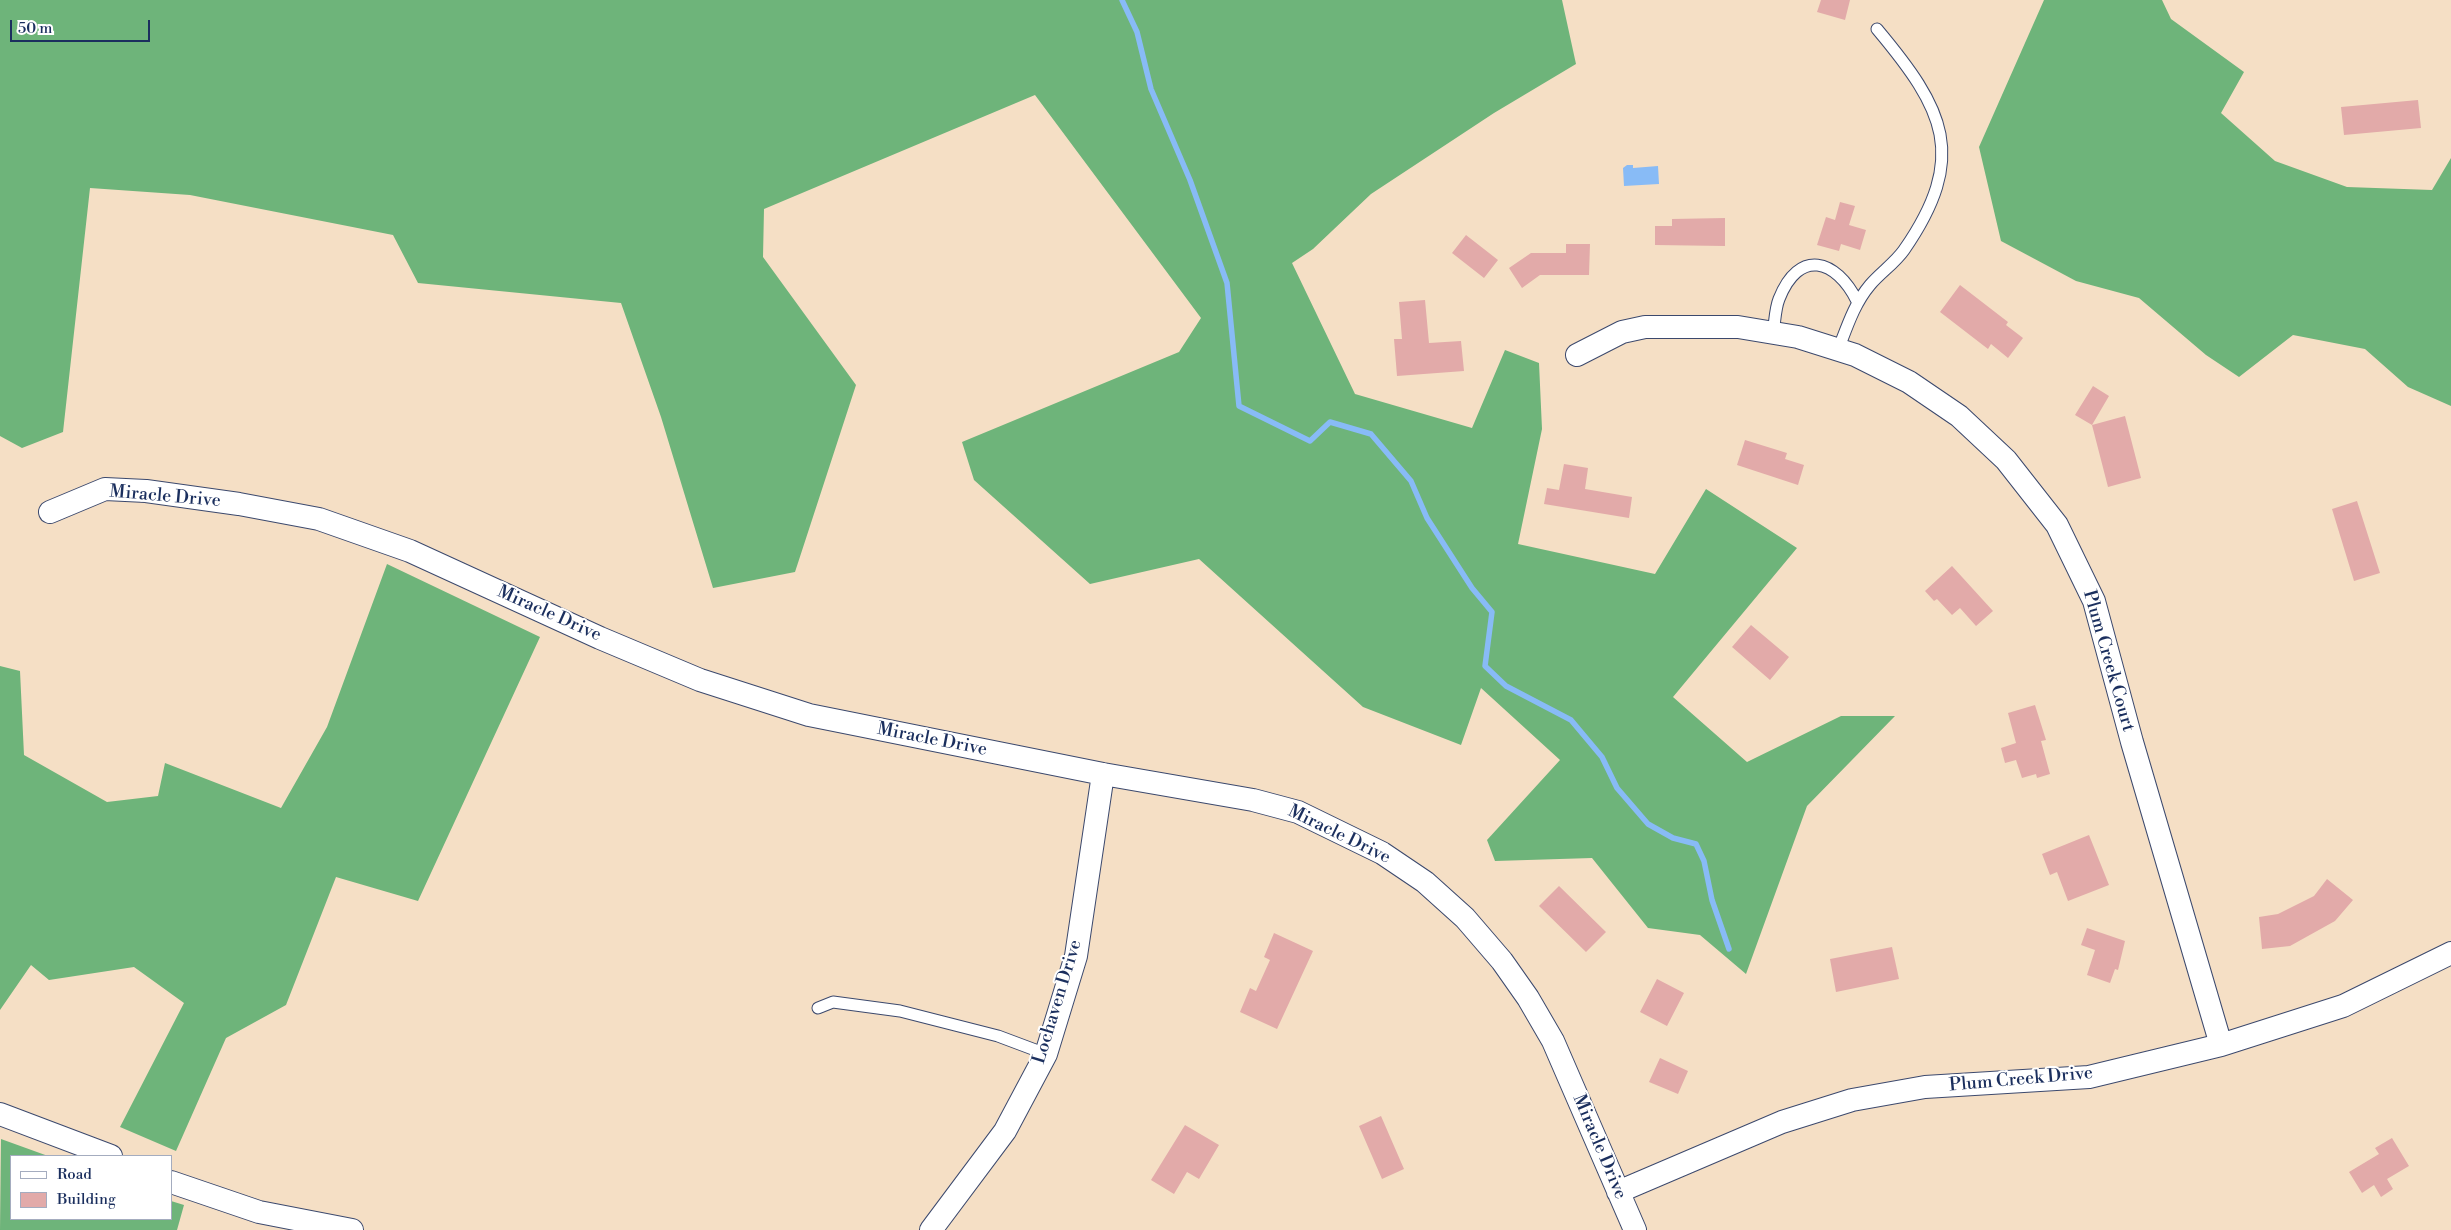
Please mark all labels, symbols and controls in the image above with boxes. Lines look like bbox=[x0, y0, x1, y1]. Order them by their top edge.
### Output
scale bar bbox=[12, 10, 152, 42]
text: 50 m bbox=[18, 19, 52, 38]
street label: Miracle Drive bbox=[108, 481, 222, 513]
street label: Miracle Drive bbox=[494, 581, 604, 647]
street label: Plum Creek Court bbox=[2077, 588, 2139, 734]
street label: Miracle Drive bbox=[875, 719, 989, 761]
street label: Miracle Drive bbox=[1284, 801, 1394, 869]
street label: Lochaven Drive bbox=[1029, 937, 1087, 1067]
street label: Plum Creek Drive bbox=[1948, 1063, 2094, 1097]
street label: Miracle Drive bbox=[1567, 1091, 1631, 1203]
legend bbox=[10, 1155, 172, 1220]
text: Road bbox=[57, 1165, 92, 1184]
text: Building bbox=[57, 1190, 116, 1209]

